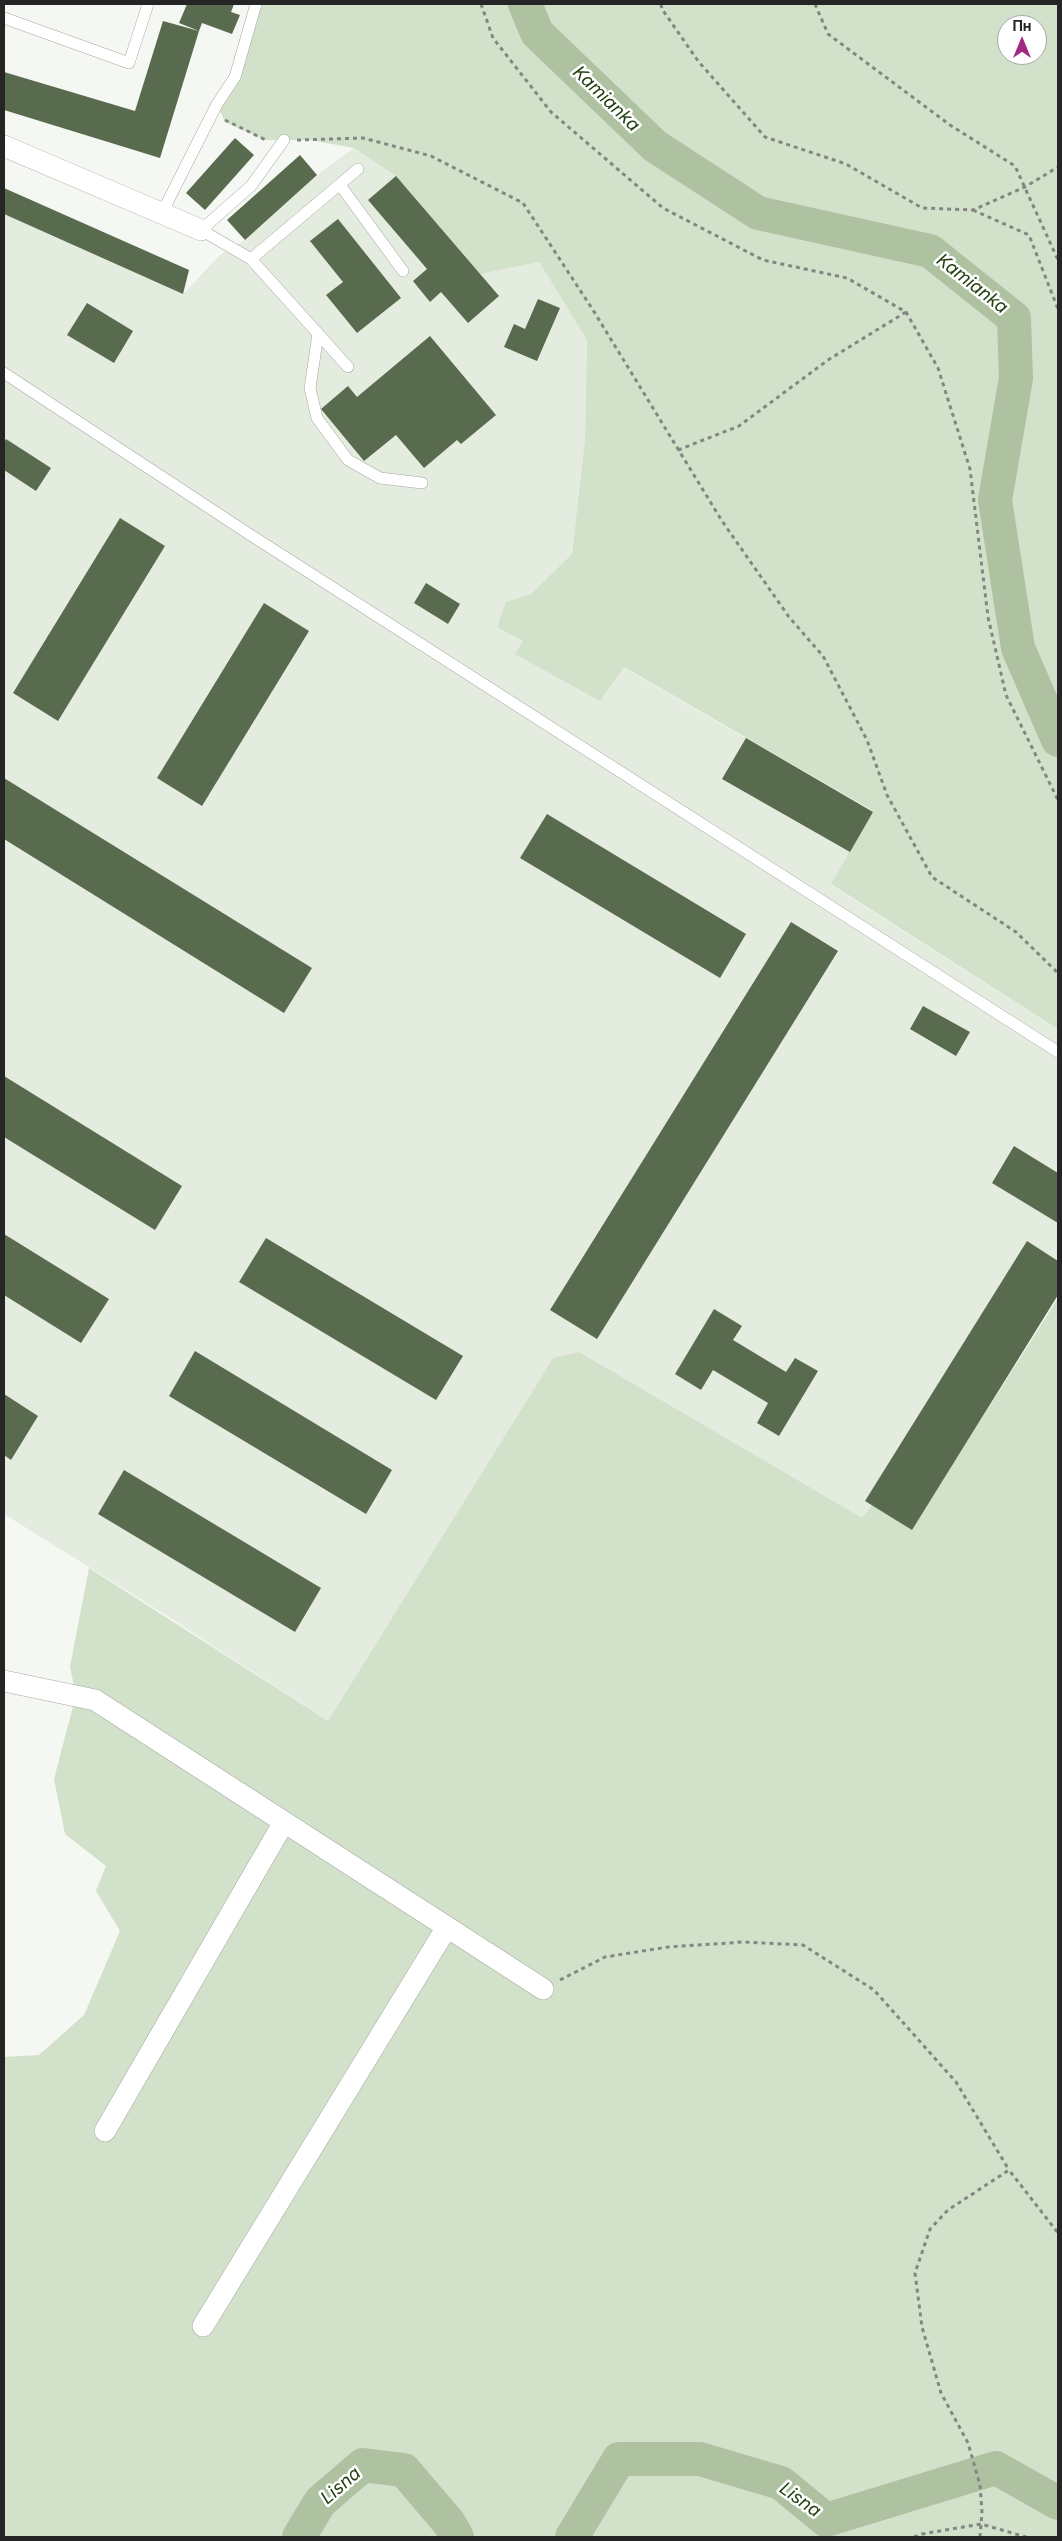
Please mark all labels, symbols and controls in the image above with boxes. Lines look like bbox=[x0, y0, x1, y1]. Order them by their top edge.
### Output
north arrow bbox=[997, 15, 1047, 65]
text: Пн bbox=[1012, 17, 1032, 34]
water label: Kamianka bbox=[568, 62, 644, 136]
water label: Kamianka bbox=[932, 249, 1012, 319]
water label: Lisna bbox=[317, 2463, 365, 2509]
water label: Lisna bbox=[775, 2478, 825, 2522]

